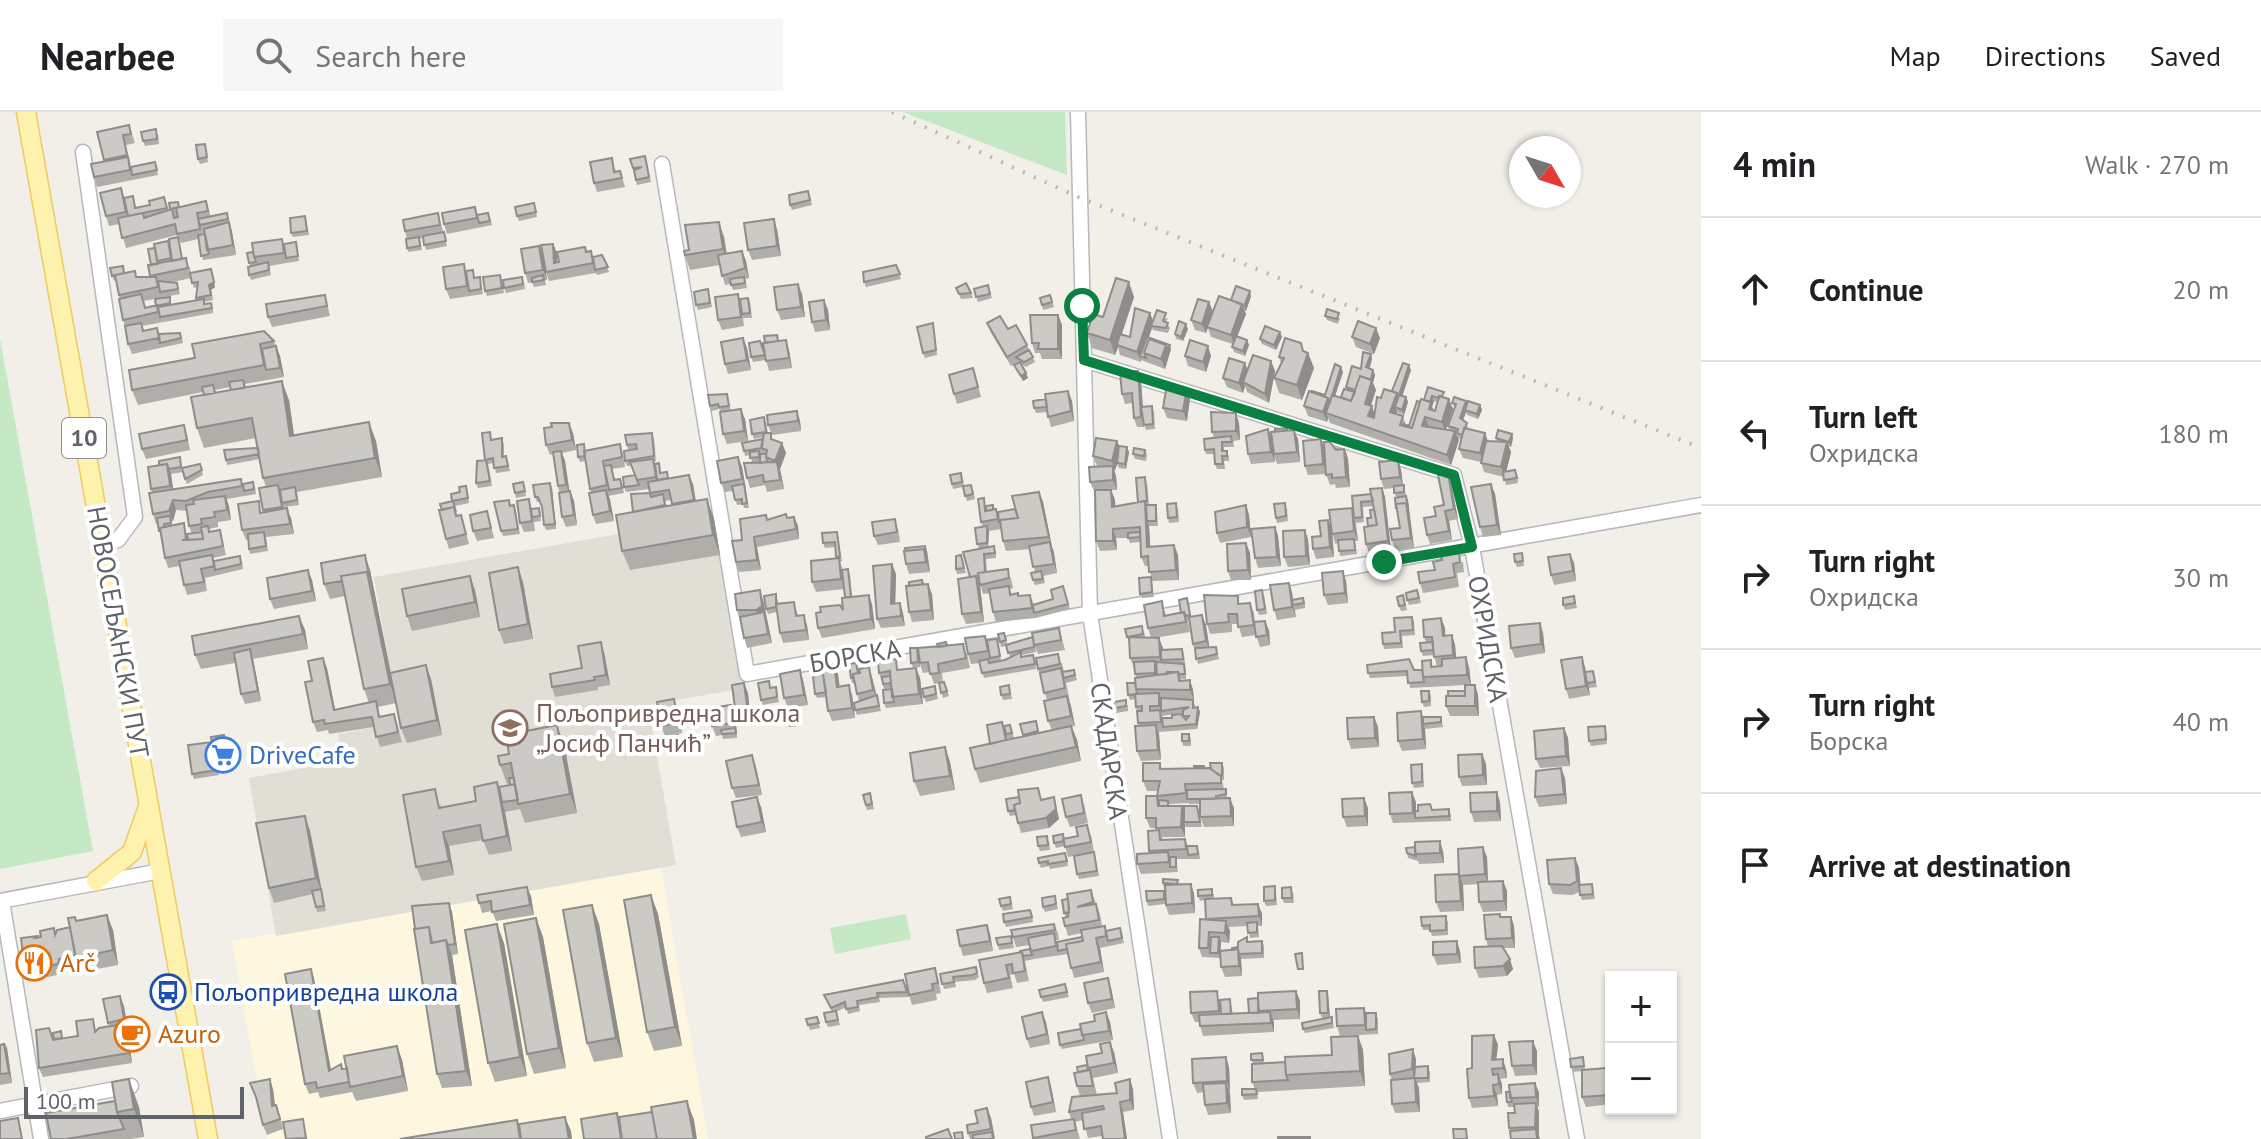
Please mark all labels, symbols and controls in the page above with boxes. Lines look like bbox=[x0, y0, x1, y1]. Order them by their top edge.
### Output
search box bbox=[223, 19, 783, 91]
text: Nearbee bbox=[40, 31, 175, 80]
icon: search bbox=[251, 33, 295, 77]
text: Search here bbox=[315, 36, 467, 75]
text: Map bbox=[1890, 37, 1941, 74]
text: Directions bbox=[1985, 37, 2106, 74]
text: Saved bbox=[2150, 37, 2221, 74]
north arrow bbox=[1509, 136, 1581, 208]
text: 4 min bbox=[1733, 142, 1816, 186]
text: Walk · 270 m bbox=[2085, 148, 2229, 181]
icon: ahead bbox=[1733, 267, 1777, 311]
text: Continue bbox=[1809, 270, 1923, 309]
text: 20 m bbox=[2173, 273, 2229, 306]
route start bbox=[1064, 288, 1100, 324]
text: Turn left bbox=[1809, 397, 1917, 436]
icon: left bbox=[1733, 411, 1777, 455]
text: 180 m bbox=[2158, 417, 2229, 450]
road number: 10 bbox=[62, 418, 106, 458]
text: Охридска bbox=[1809, 436, 1919, 469]
street label: НОВОСЕЉАНСКИ ПУТ bbox=[80, 504, 157, 760]
text: Turn right bbox=[1809, 541, 1935, 580]
route end bbox=[1366, 544, 1402, 580]
icon: right bbox=[1733, 555, 1777, 599]
text: 30 m bbox=[2173, 561, 2229, 594]
street label: ОХРИДСКА bbox=[1461, 573, 1516, 705]
text: Охридска bbox=[1809, 580, 1919, 613]
street label: БОРСКА bbox=[807, 631, 903, 680]
street label: СКАДАРСКА bbox=[1084, 680, 1135, 822]
text: Turn right bbox=[1809, 685, 1935, 724]
place label: Пољопривредна школа „Јосиф Панчић” bbox=[536, 696, 800, 759]
icon: right bbox=[1733, 699, 1777, 743]
text: 40 m bbox=[2173, 705, 2229, 738]
school or university icon: Пољопривредна школа „Јосиф Панчић” bbox=[491, 709, 529, 747]
text: Борска bbox=[1809, 724, 1888, 757]
supermarket icon: DriveCafe bbox=[204, 736, 242, 774]
place label: DriveCafe bbox=[249, 738, 356, 771]
icon: arrive bbox=[1733, 843, 1777, 887]
text: Arrive at destination bbox=[1809, 846, 2071, 885]
restaurant icon: Arč bbox=[15, 944, 53, 982]
place label: Arč bbox=[60, 946, 96, 979]
map controls bbox=[1605, 971, 1677, 1115]
button: + bbox=[1605, 971, 1677, 1043]
bus stop icon: Пољопривредна школа bbox=[149, 973, 187, 1011]
place label: Пољопривредна школа bbox=[194, 975, 458, 1008]
cafe icon: Azuro bbox=[113, 1015, 151, 1053]
place label: Azuro bbox=[158, 1017, 221, 1050]
button: − bbox=[1605, 1043, 1677, 1115]
scale bar bbox=[24, 1083, 244, 1119]
text: 100 m bbox=[36, 1087, 96, 1115]

